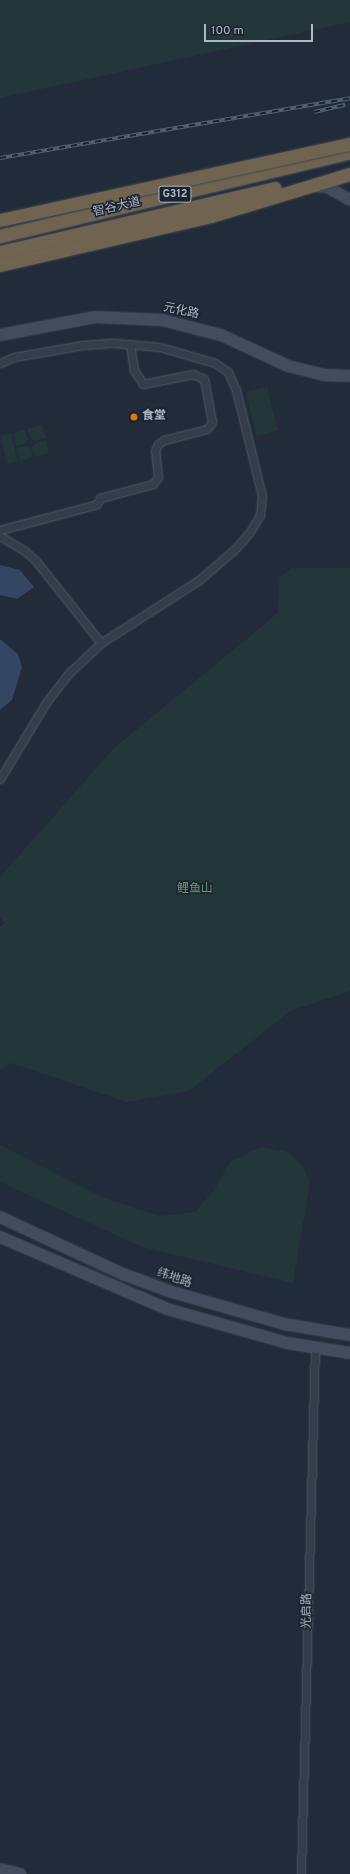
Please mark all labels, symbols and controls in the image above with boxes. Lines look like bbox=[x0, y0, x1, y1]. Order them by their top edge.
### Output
scale bar bbox=[206, 16, 315, 42]
text: 100 m bbox=[211, 23, 244, 39]
road number: G312 bbox=[158, 185, 192, 203]
street label: 智谷大道 bbox=[92, 196, 142, 220]
street label: 元化路 bbox=[162, 301, 200, 323]
place label: 食堂 bbox=[142, 410, 166, 424]
marker: 食堂 bbox=[129, 412, 139, 422]
park label: 鲤鱼山 bbox=[177, 883, 213, 897]
street label: 纬地路 bbox=[155, 1266, 193, 1292]
street label: 光启路 bbox=[300, 1593, 316, 1629]

